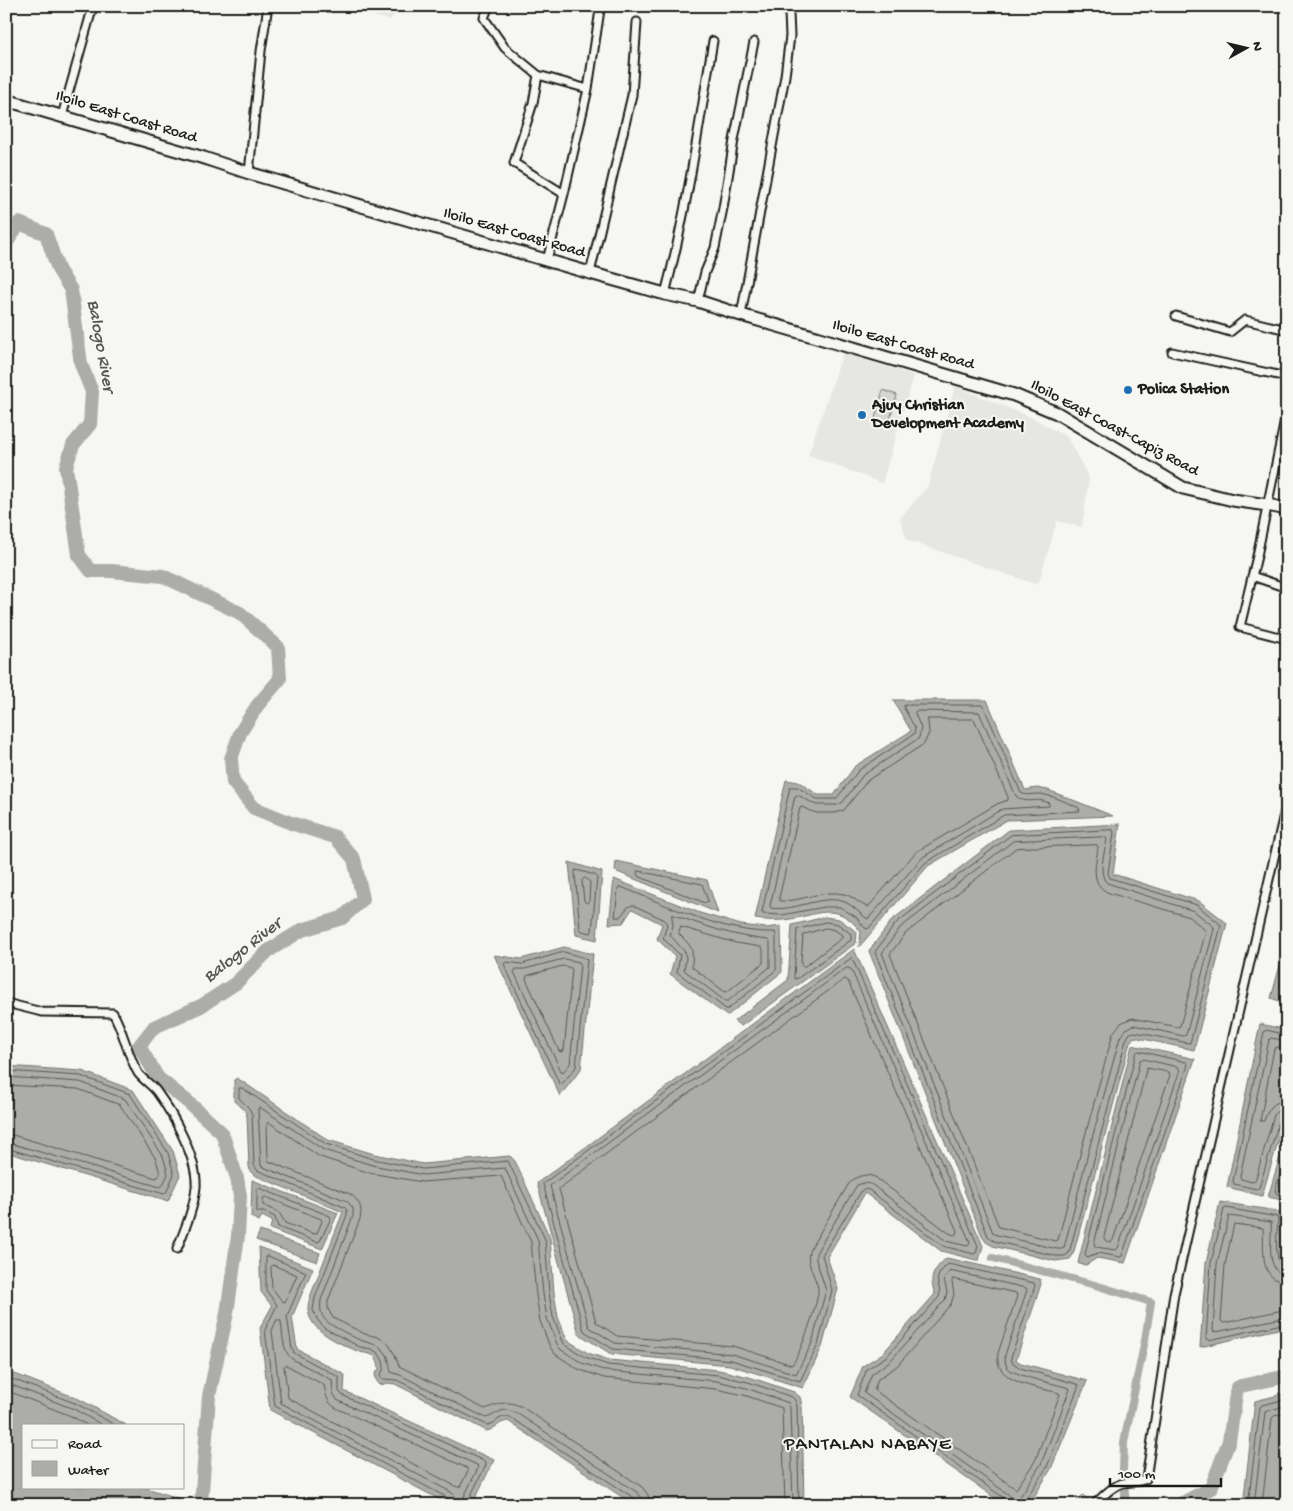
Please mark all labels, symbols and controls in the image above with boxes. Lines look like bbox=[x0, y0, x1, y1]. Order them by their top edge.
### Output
north arrow bbox=[1220, 22, 1270, 72]
text: N bbox=[1247, 41, 1265, 52]
street label: Iloilo East Coast Road bbox=[53, 87, 201, 149]
street label: Iloilo East Coast Road bbox=[441, 205, 589, 264]
water label: Balogo River bbox=[82, 298, 119, 397]
street label: Iloilo East Coast Road bbox=[830, 317, 978, 376]
street label: Iloilo East Coast-Capiz Road bbox=[1027, 377, 1203, 482]
place label: Polica Station bbox=[1137, 381, 1229, 400]
marker: Polica Station bbox=[1122, 384, 1134, 396]
place label: Ajuy Christian Development Academy bbox=[870, 397, 1024, 434]
marker: Ajuy Christian Development Academy bbox=[856, 409, 868, 421]
water label: Balogo River bbox=[200, 912, 289, 988]
legend bbox=[22, 1424, 185, 1488]
district label: PANTALAN NABAYE bbox=[783, 1434, 952, 1457]
text: Road bbox=[68, 1436, 102, 1454]
scale bar bbox=[1110, 1456, 1222, 1488]
text: Water bbox=[68, 1462, 110, 1480]
text: 100 m bbox=[1117, 1466, 1156, 1484]

